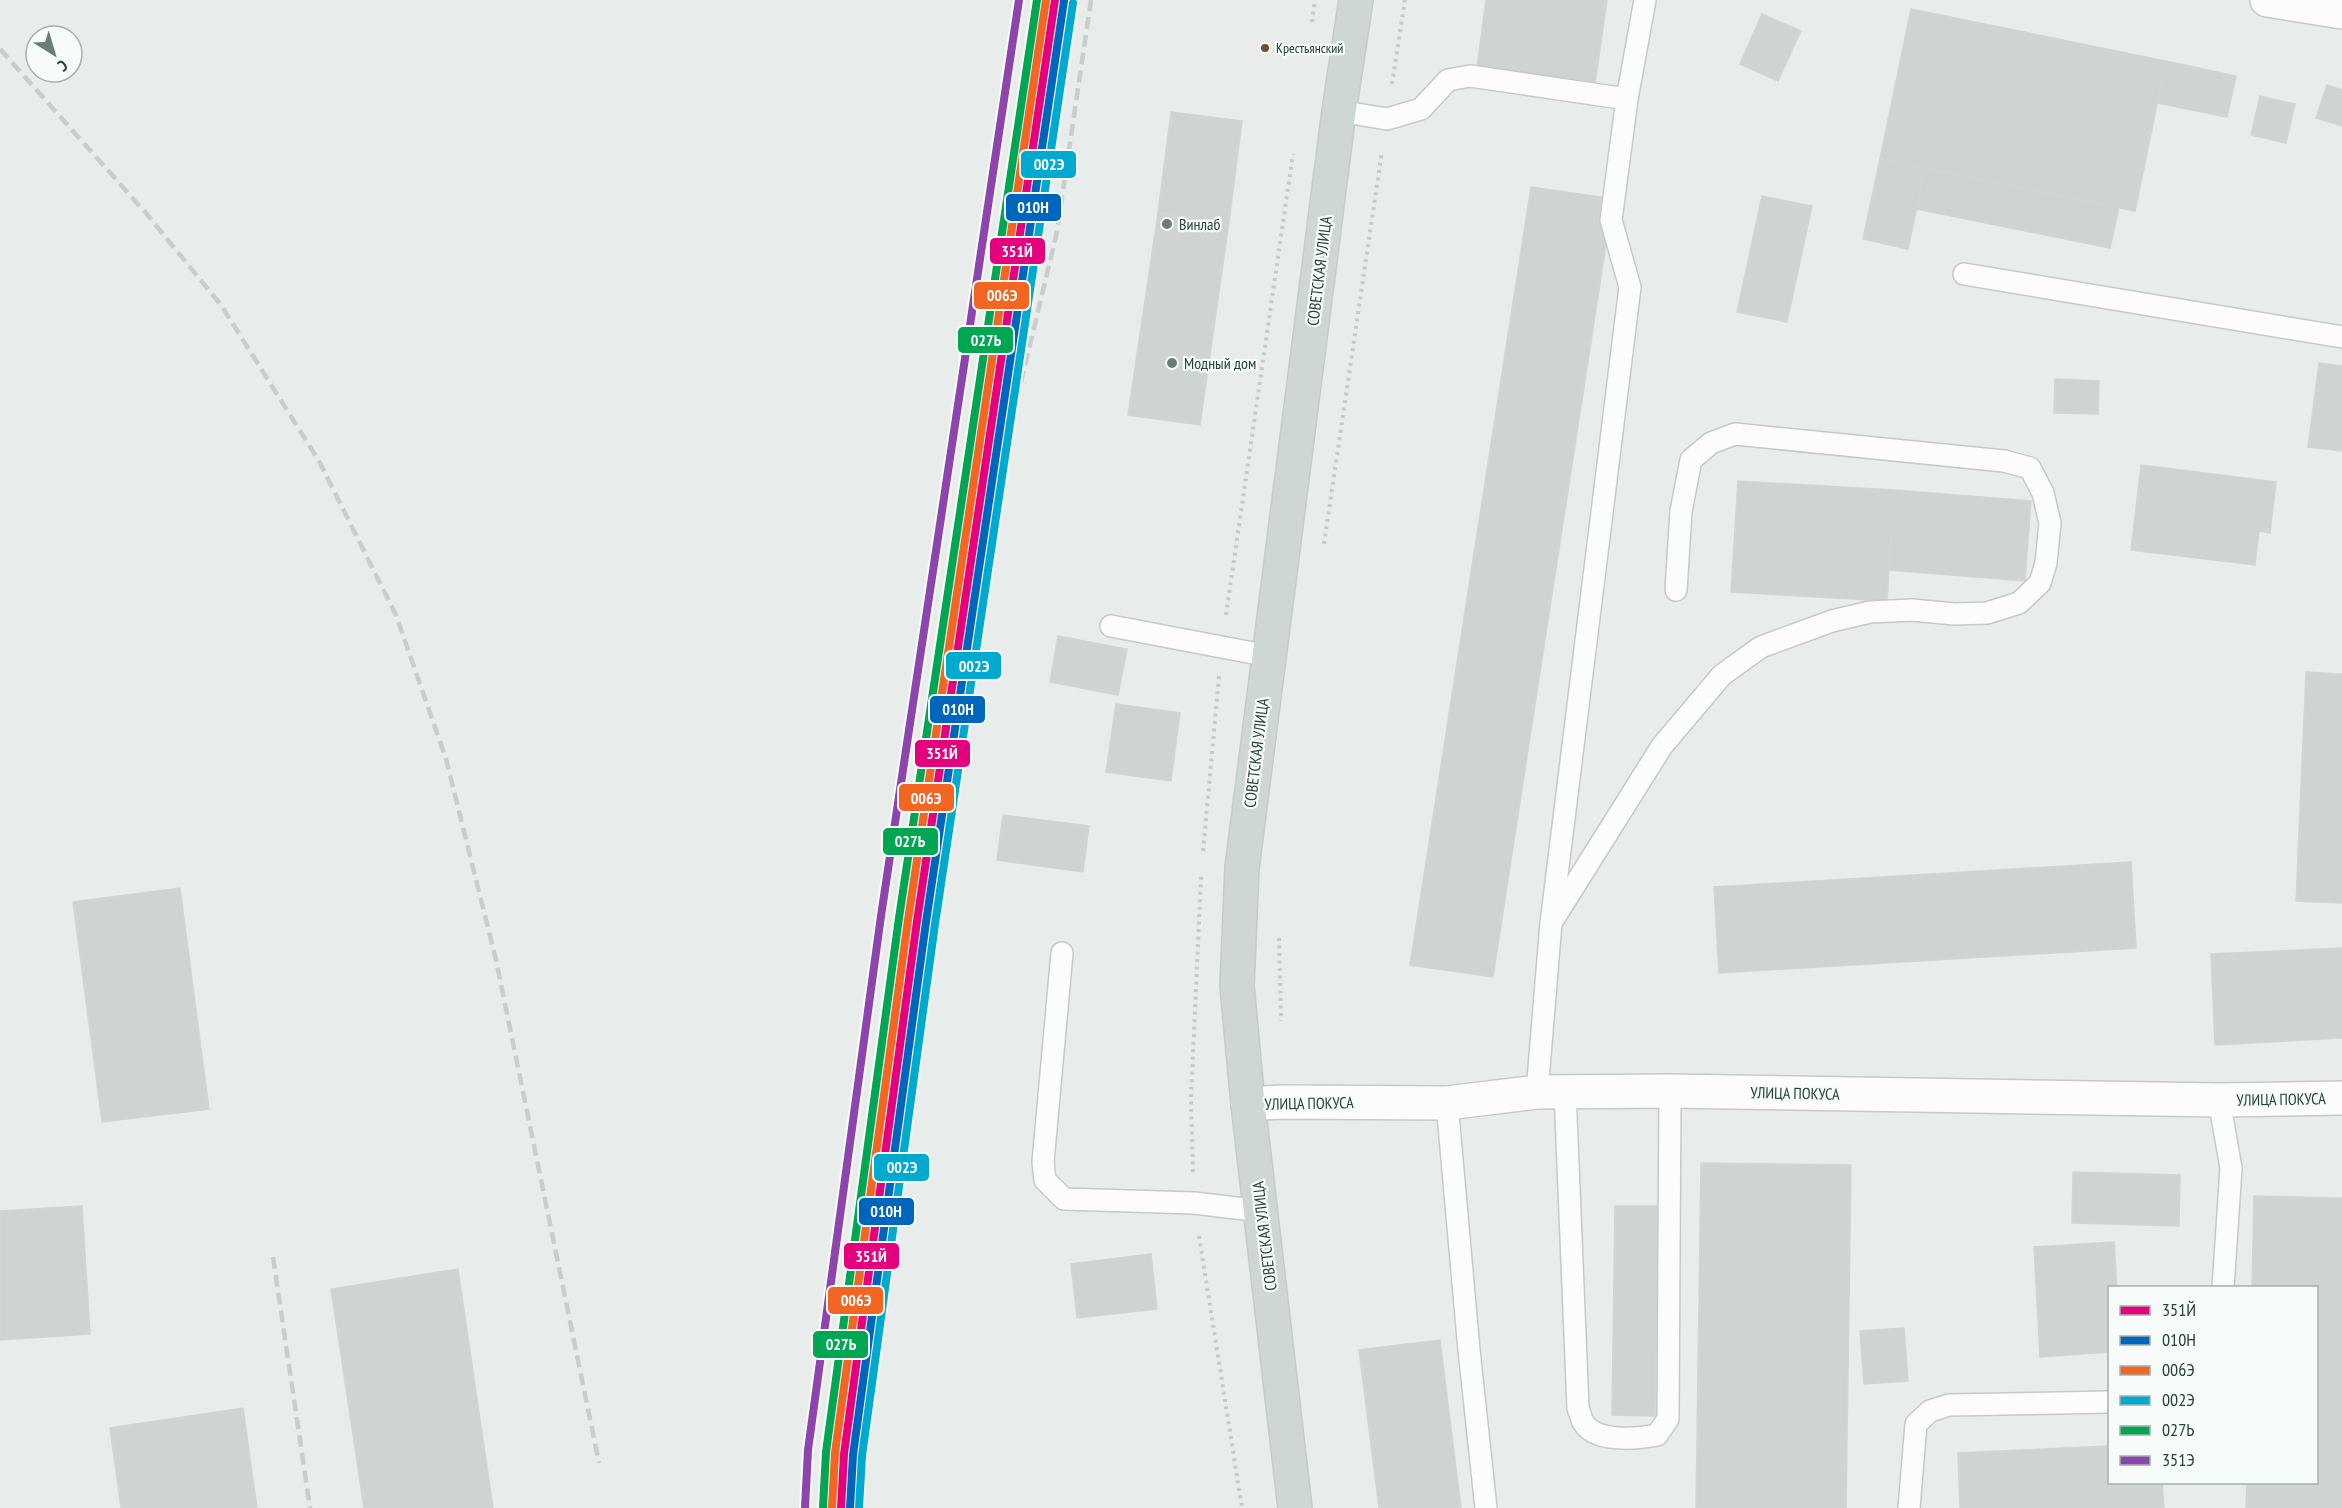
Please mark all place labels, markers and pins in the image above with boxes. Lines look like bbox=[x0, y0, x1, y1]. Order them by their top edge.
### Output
place label: Крестьянский bbox=[1276, 39, 1343, 57]
marker: Крестьянский bbox=[1259, 42, 1271, 54]
place label: Винлаб bbox=[1179, 214, 1220, 234]
marker: Винлаб bbox=[1160, 217, 1174, 231]
place label: Модный дом bbox=[1184, 353, 1256, 373]
marker: Модный дом bbox=[1165, 356, 1179, 370]

